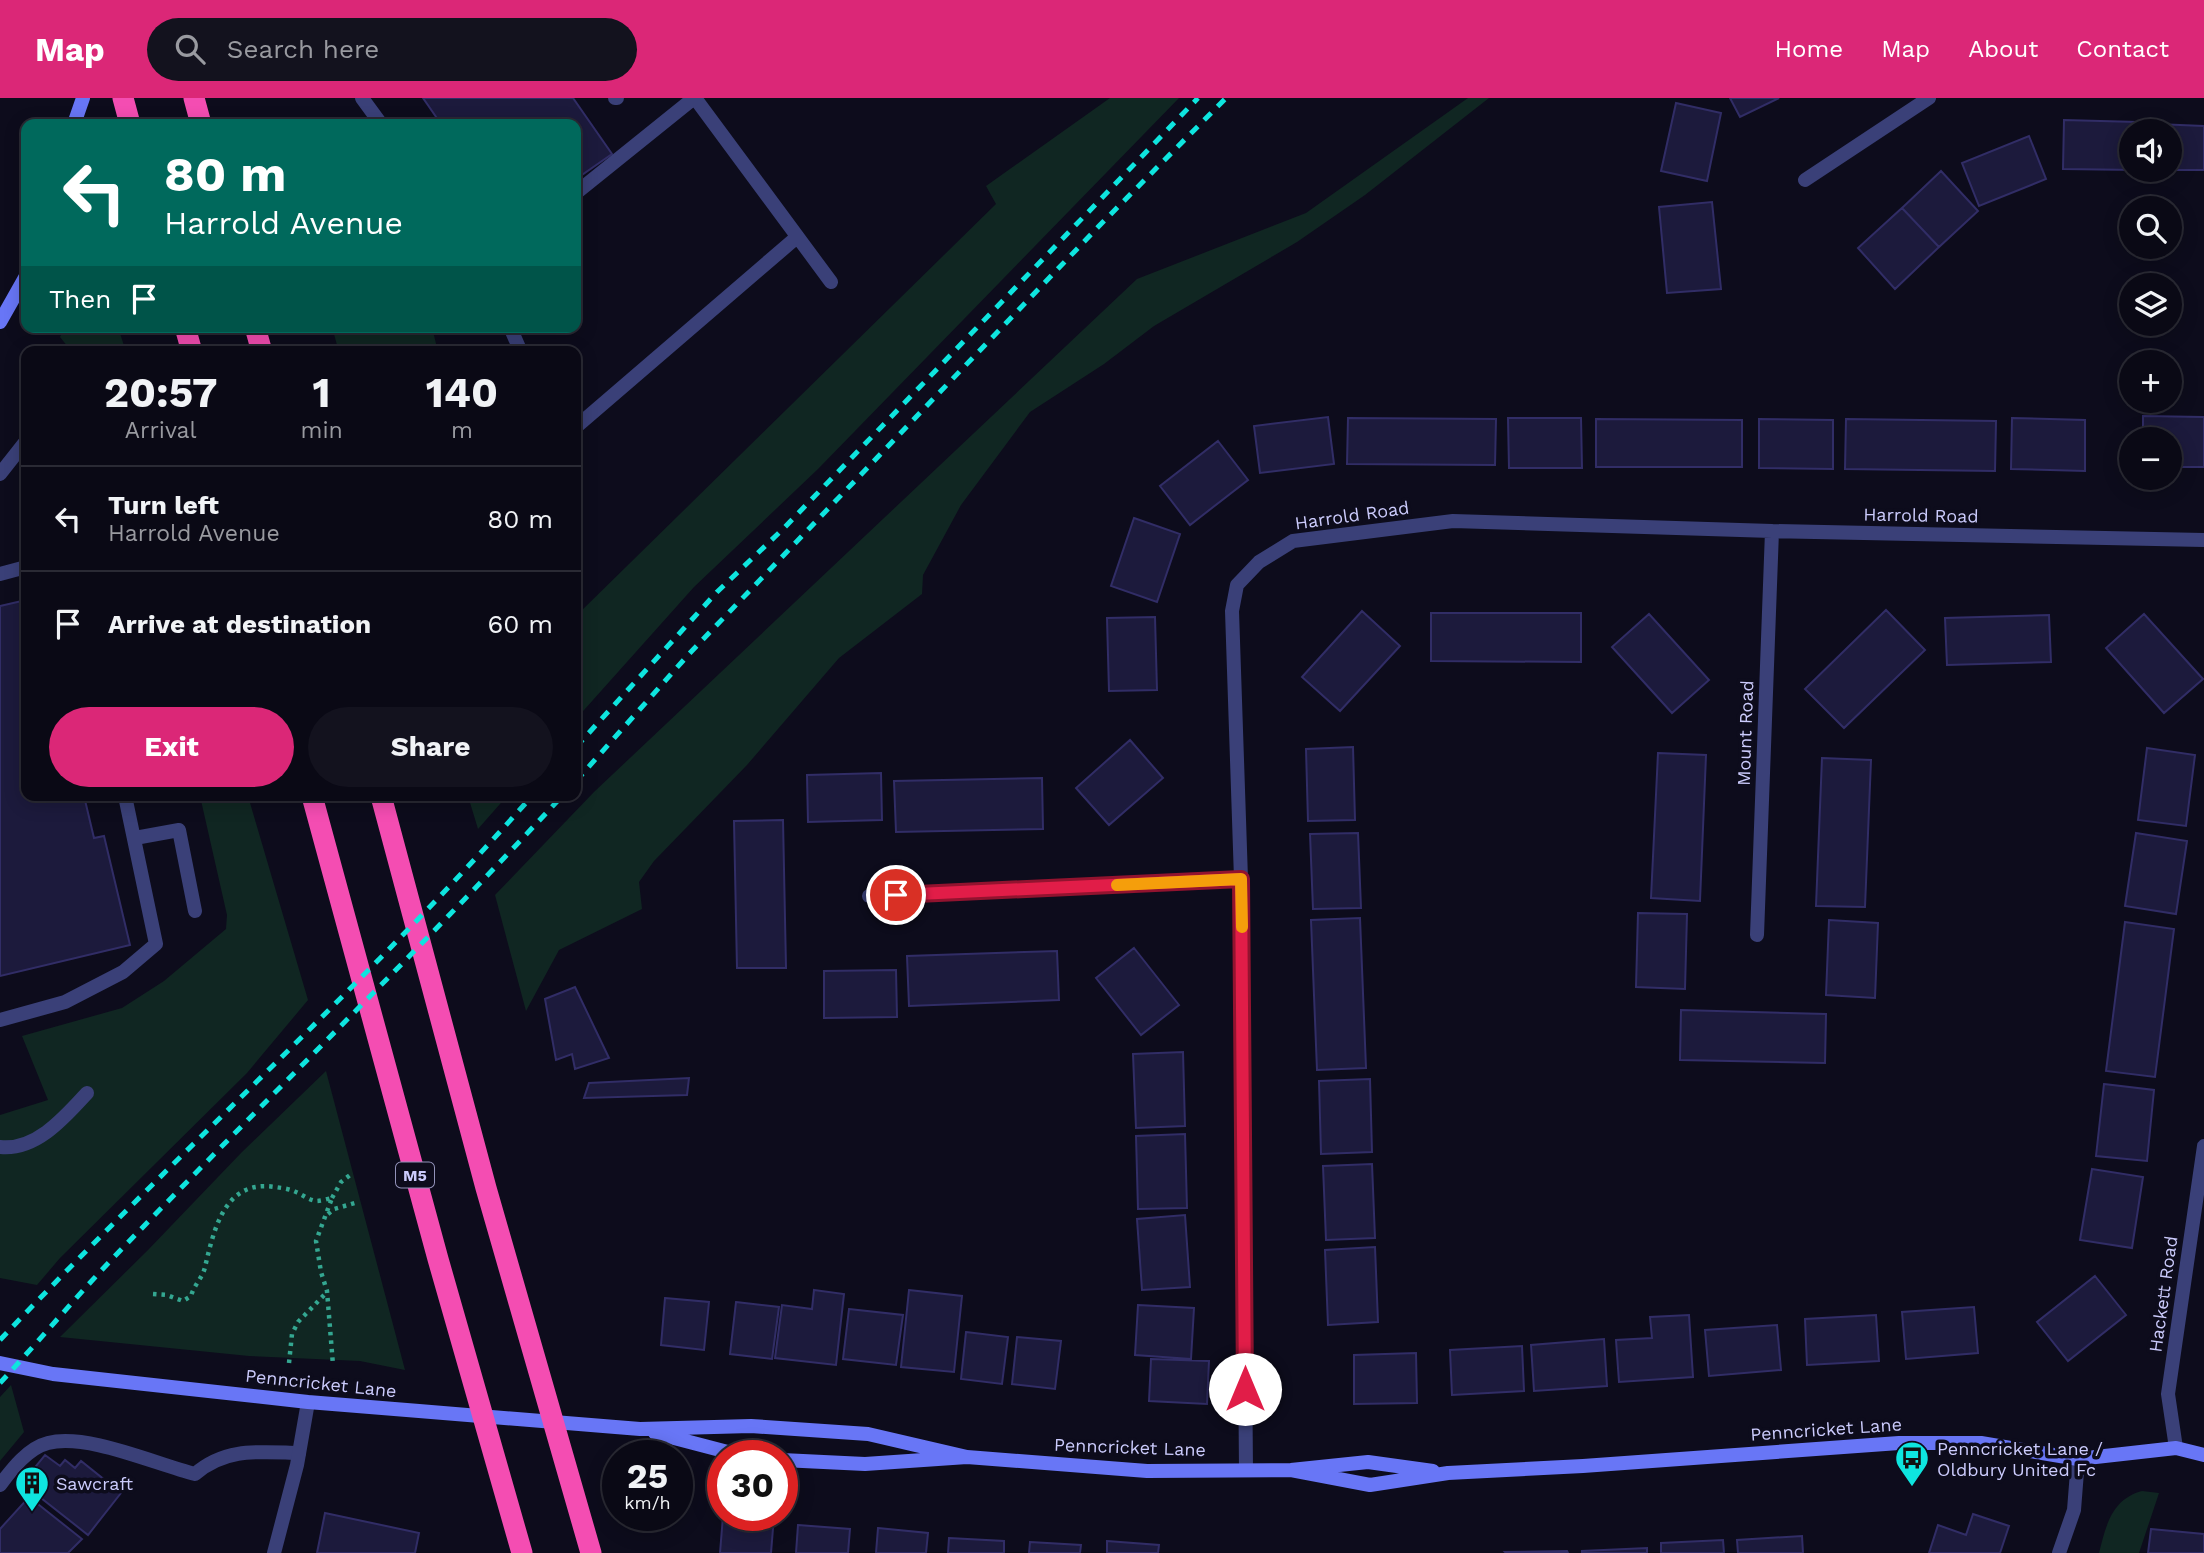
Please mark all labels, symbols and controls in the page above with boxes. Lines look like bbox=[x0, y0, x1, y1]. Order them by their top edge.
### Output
search box bbox=[147, 18, 637, 81]
text: Map bbox=[35, 30, 105, 69]
icon: search bbox=[171, 30, 209, 68]
text: Search here bbox=[227, 34, 379, 64]
text: Home bbox=[1775, 35, 1843, 63]
text: Map bbox=[1881, 35, 1930, 63]
text: About bbox=[1968, 35, 2038, 63]
text: Contact bbox=[2076, 35, 2169, 63]
map controls bbox=[2119, 119, 2182, 490]
button: sound bbox=[2119, 119, 2182, 182]
text: 80 m bbox=[164, 145, 286, 203]
icon: left bbox=[49, 147, 140, 238]
button: search bbox=[2119, 196, 2182, 259]
text: Harrold Avenue bbox=[164, 204, 403, 242]
button: layers bbox=[2119, 273, 2182, 336]
icon: arrive bbox=[125, 280, 163, 318]
text: Then bbox=[49, 284, 111, 314]
button: + bbox=[2119, 350, 2182, 413]
text: 20:57 bbox=[104, 368, 218, 417]
text: 1 bbox=[313, 368, 331, 417]
text: 140 bbox=[426, 368, 498, 417]
text: Arrival bbox=[125, 417, 197, 444]
text: min bbox=[300, 417, 343, 444]
text: m bbox=[451, 417, 473, 444]
button: − bbox=[2119, 427, 2182, 490]
text: Turn left bbox=[108, 490, 219, 520]
street label: Harrold Road bbox=[1293, 497, 1411, 533]
icon: left bbox=[49, 500, 87, 538]
street label: Harrold Road bbox=[1863, 503, 1979, 527]
text: 80 m bbox=[487, 504, 553, 534]
text: Harrold Avenue bbox=[108, 520, 280, 547]
icon: arrive bbox=[49, 605, 87, 643]
text: Arrive at destination bbox=[108, 609, 371, 639]
text: 60 m bbox=[487, 609, 553, 639]
street label: Mount Road bbox=[1733, 680, 1757, 786]
button: Exit bbox=[49, 707, 294, 787]
button: Share bbox=[308, 707, 553, 787]
pin bbox=[866, 865, 926, 925]
icon: arrive bbox=[877, 876, 915, 914]
road number: M5 bbox=[396, 1162, 434, 1188]
street label: Hackett Road bbox=[2144, 1234, 2182, 1354]
position arrow bbox=[1208, 1352, 1282, 1426]
street label: Penncricket Lane bbox=[244, 1365, 398, 1401]
street label: Penncricket Lane bbox=[1749, 1413, 1903, 1445]
street label: Penncricket Lane bbox=[1054, 1434, 1206, 1460]
place label: Penncricket Lane / Oldbury United Fc bbox=[1937, 1438, 2103, 1480]
bus stop icon: Penncricket Lane / Oldbury United Fc bbox=[1893, 1439, 1931, 1488]
speed limit sign: 30 bbox=[707, 1440, 798, 1531]
text: 25 bbox=[627, 1455, 668, 1497]
building icon: Sawcraft bbox=[13, 1464, 51, 1513]
place label: Sawcraft bbox=[56, 1473, 134, 1494]
text: km/h bbox=[624, 1492, 671, 1513]

